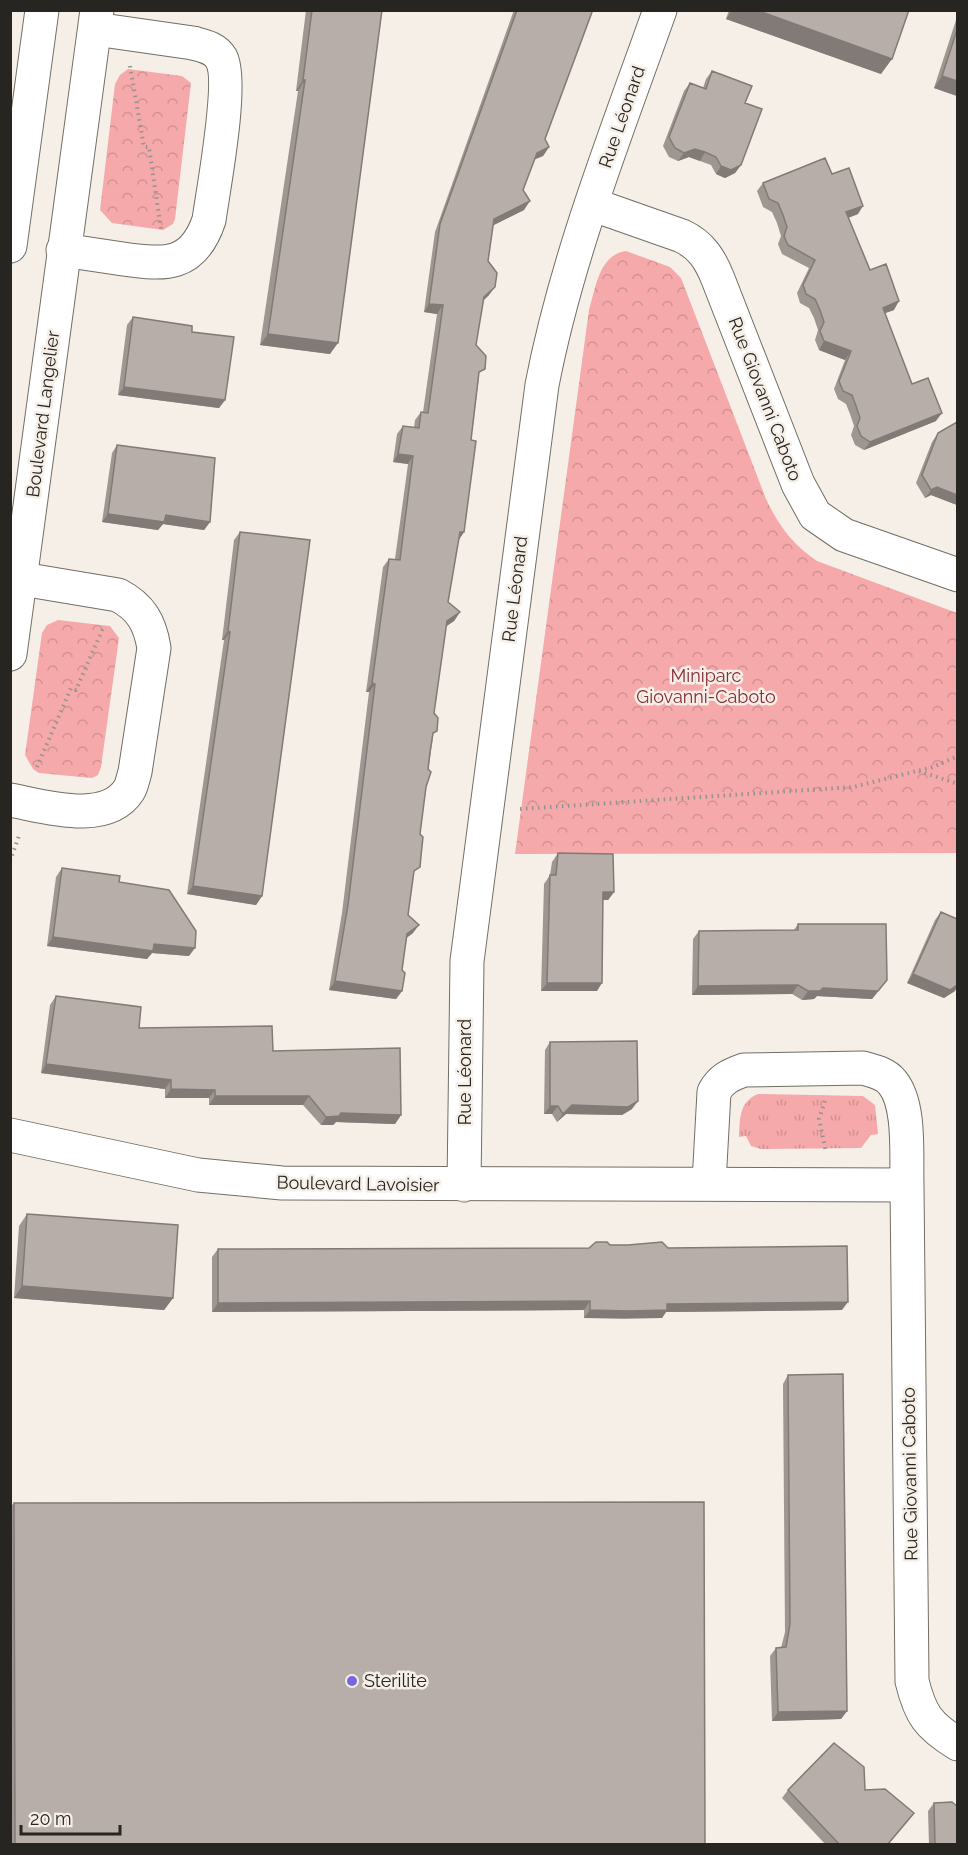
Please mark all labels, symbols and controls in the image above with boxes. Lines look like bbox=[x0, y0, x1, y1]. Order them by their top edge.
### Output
street label: Rue Léonard bbox=[594, 63, 649, 171]
street label: Rue Giovanni Caboto bbox=[725, 314, 807, 484]
street label: Boulevard Langelier bbox=[22, 329, 63, 499]
street label: Rue Léonard bbox=[498, 535, 531, 643]
park label: Miniparc Giovanni-Caboto bbox=[636, 665, 776, 707]
street label: Rue Léonard bbox=[454, 1019, 475, 1125]
street label: Boulevard Lavoisier bbox=[276, 1172, 440, 1195]
street label: Rue Giovanni Caboto bbox=[897, 1387, 922, 1561]
place label: Sterilite bbox=[364, 1670, 427, 1691]
marker: Sterilite bbox=[345, 1674, 359, 1688]
scale bar bbox=[21, 1798, 120, 1836]
text: 20 m bbox=[30, 1808, 72, 1829]

